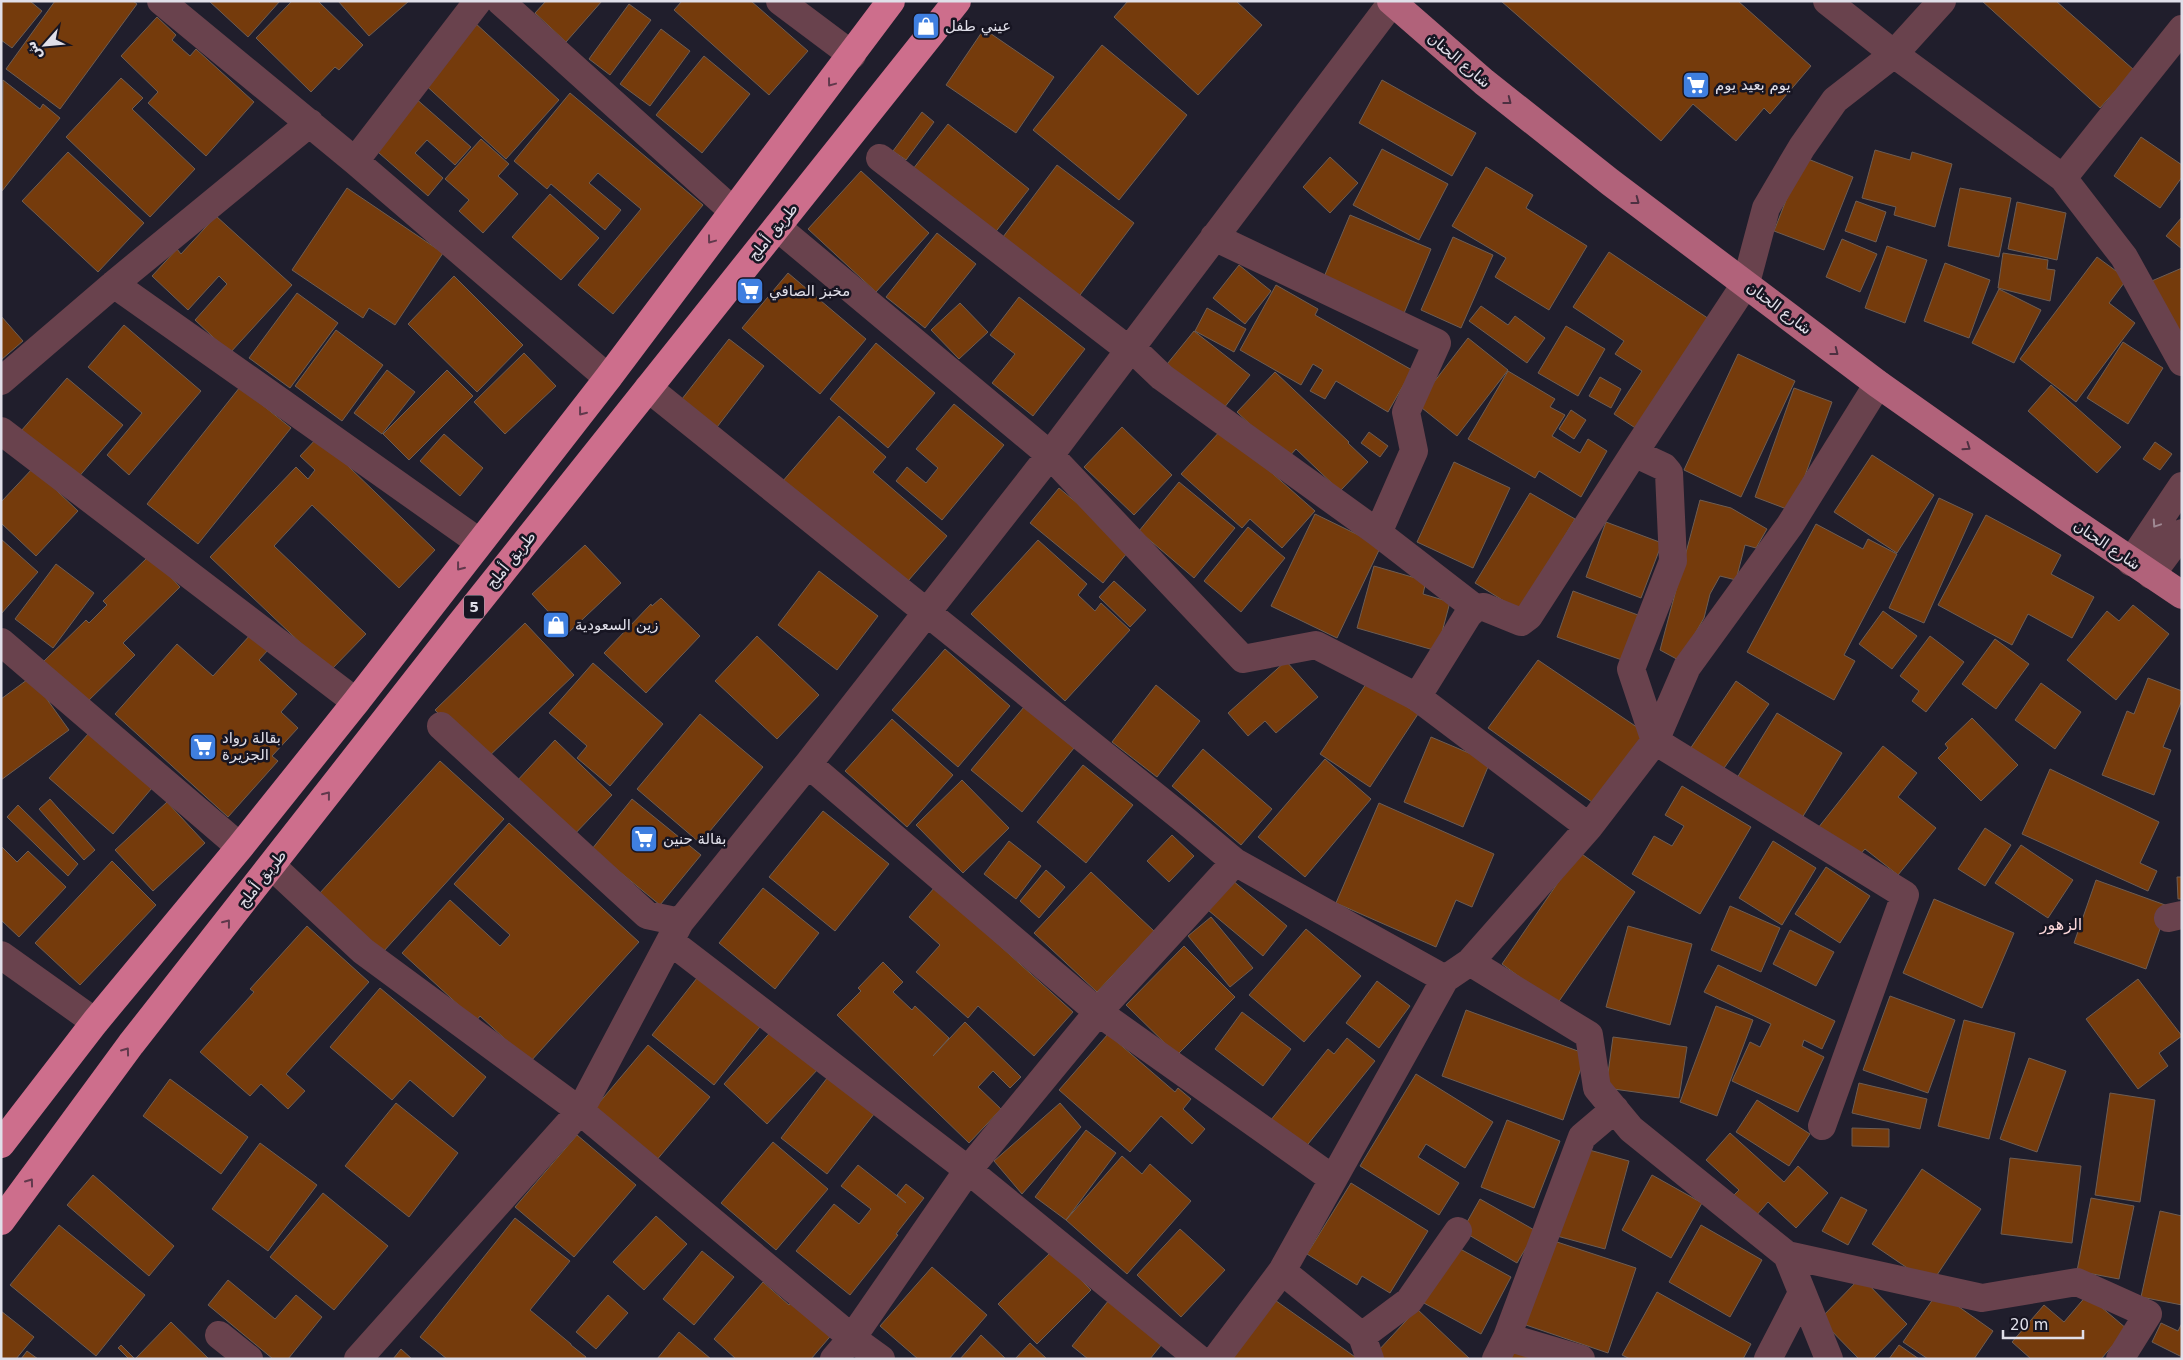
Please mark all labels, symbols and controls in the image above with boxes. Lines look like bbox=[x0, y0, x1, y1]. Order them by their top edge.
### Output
shop icon: عيني طفل bbox=[911, 11, 941, 41]
place label: عيني طفل bbox=[945, 17, 1011, 36]
north arrow bbox=[20, 20, 70, 70]
street label: شارع الحنان bbox=[1424, 28, 1494, 92]
text: ش bbox=[22, 39, 45, 63]
supermarket icon: يوم بعيد يوم bbox=[1681, 70, 1711, 100]
place label: يوم بعيد يوم bbox=[1715, 76, 1791, 94]
one-way arrow bbox=[828, 77, 837, 87]
one-way arrow bbox=[1502, 95, 1511, 103]
one-way arrow bbox=[1630, 195, 1640, 204]
street label: طريق أملج bbox=[744, 199, 802, 264]
one-way arrow bbox=[709, 234, 717, 243]
supermarket icon: مخبز الصافي bbox=[735, 276, 765, 306]
street label: شارع الحنان bbox=[1743, 278, 1815, 338]
place label: مخبز الصافي bbox=[769, 282, 850, 301]
one-way arrow bbox=[1829, 346, 1838, 354]
one-way arrow bbox=[579, 406, 588, 415]
one-way arrow bbox=[1961, 441, 1971, 450]
street label: شارع الحنان bbox=[2070, 516, 2144, 574]
one-way arrow bbox=[2153, 519, 2163, 528]
street label: طريق أملج bbox=[482, 527, 540, 592]
one-way arrow bbox=[457, 561, 466, 571]
road number: 5 bbox=[464, 596, 484, 618]
shop icon: زين السعودية bbox=[541, 610, 571, 640]
place label: زين السعودية bbox=[575, 616, 659, 634]
place label: بقالة رواد الجزيرة bbox=[222, 729, 281, 764]
supermarket icon: بقالة رواد الجزيرة bbox=[188, 732, 218, 762]
one-way arrow bbox=[321, 791, 330, 801]
supermarket icon: بقالة حنين bbox=[629, 824, 659, 854]
place label: بقالة حنين bbox=[663, 830, 726, 848]
street label: طريق أملج bbox=[233, 846, 290, 912]
district label: الزهور bbox=[2039, 915, 2082, 935]
one-way arrow bbox=[221, 920, 229, 929]
one-way arrow bbox=[120, 1047, 129, 1057]
one-way arrow bbox=[24, 1178, 33, 1188]
scale bar bbox=[2003, 1308, 2083, 1340]
text: 20 m bbox=[2010, 1316, 2048, 1334]

